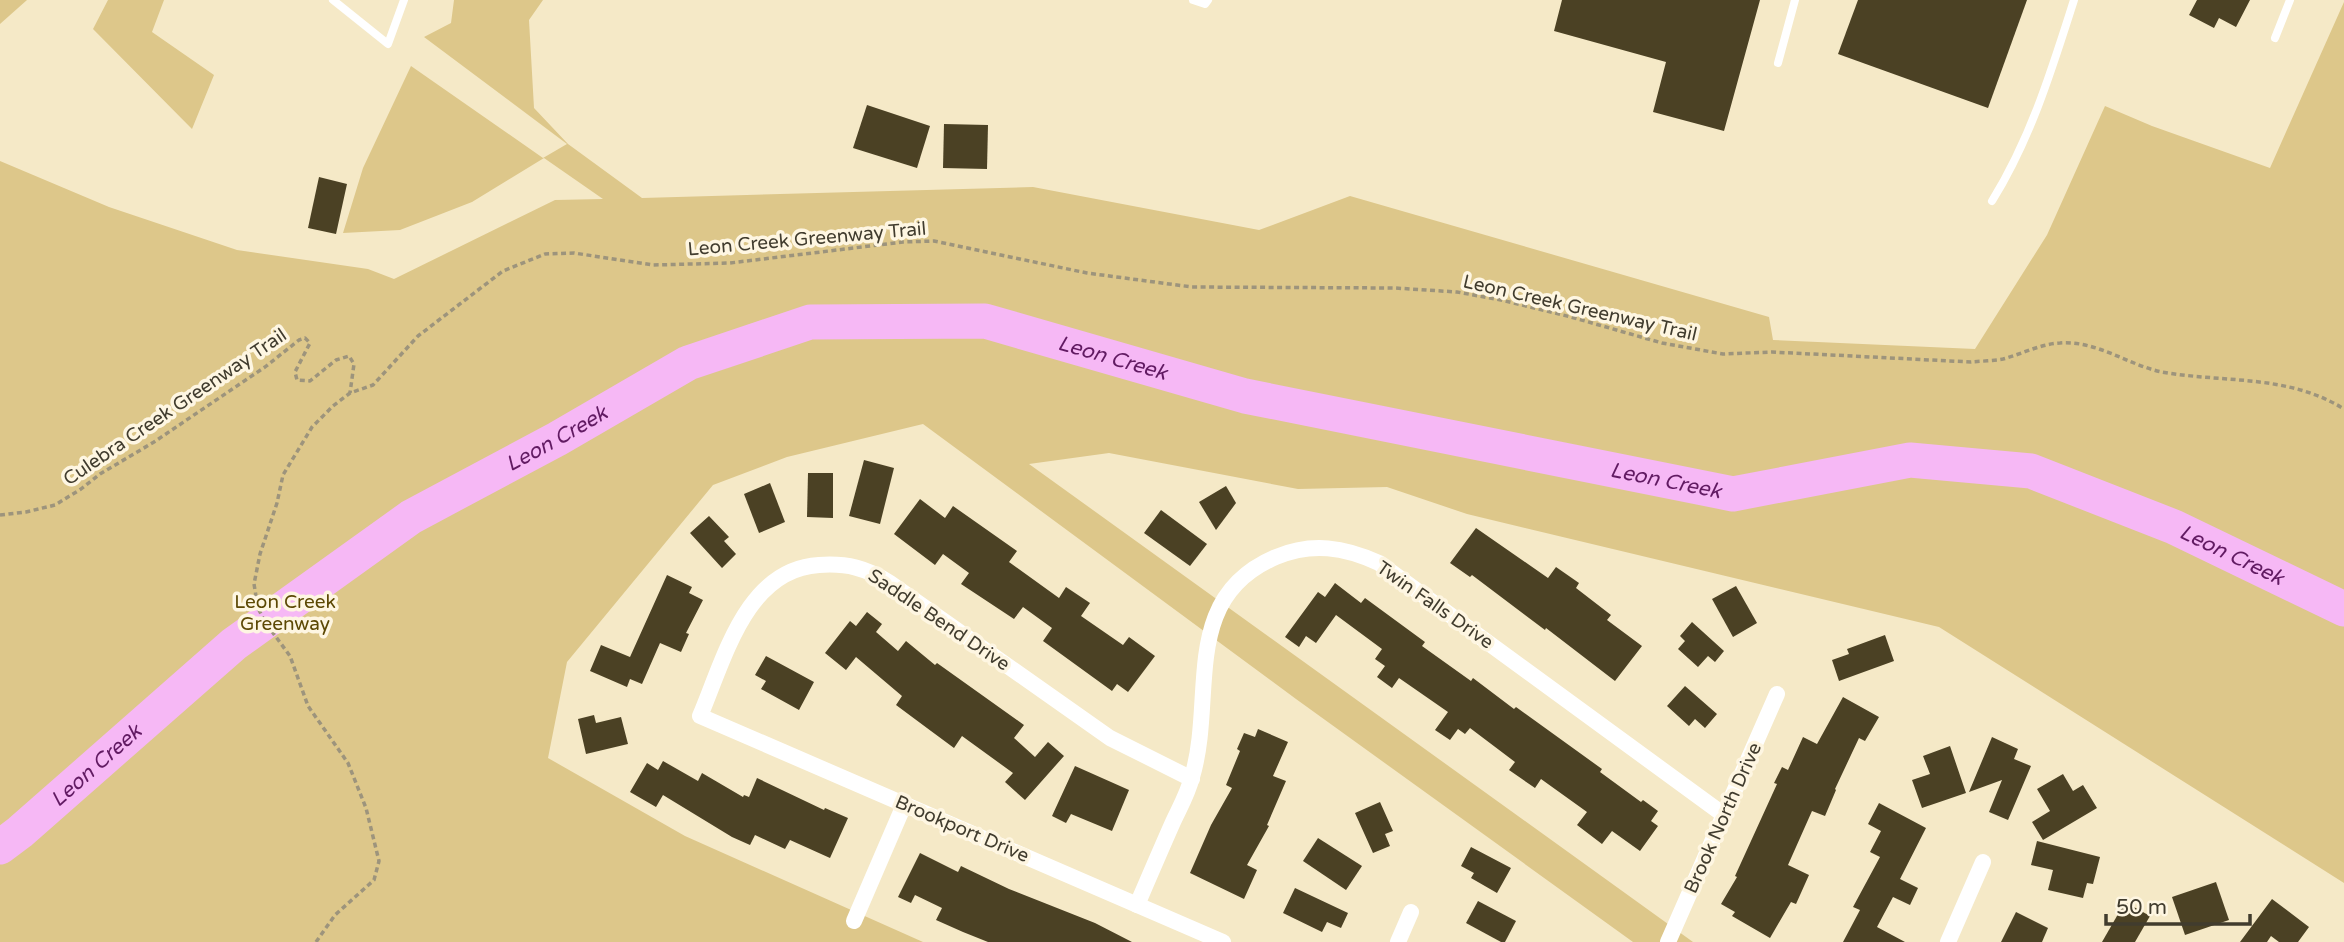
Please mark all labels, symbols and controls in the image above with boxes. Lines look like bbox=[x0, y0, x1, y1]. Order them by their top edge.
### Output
street label: Leon Creek Greenway Trail bbox=[687, 218, 927, 260]
street label: Leon Creek Greenway Trail bbox=[1461, 270, 1699, 346]
street label: Culebra Creek Greenway Trail bbox=[59, 324, 291, 490]
water label: Leon Creek bbox=[1055, 330, 1171, 386]
water label: Leon Creek bbox=[501, 399, 613, 477]
water label: Leon Creek bbox=[1608, 457, 1725, 504]
water label: Leon Creek bbox=[2176, 519, 2289, 591]
street label: Twin Falls Drive bbox=[1372, 557, 1498, 653]
street label: Saddle Bend Drive bbox=[864, 564, 1014, 676]
park label: Leon Creek Greenway bbox=[234, 591, 336, 635]
water label: Leon Creek bbox=[45, 718, 148, 812]
street label: Brook North Drive bbox=[1680, 739, 1766, 897]
street label: Brookport Drive bbox=[892, 791, 1032, 867]
scale bar bbox=[2106, 883, 2250, 927]
text: 50 m bbox=[2116, 895, 2167, 920]

